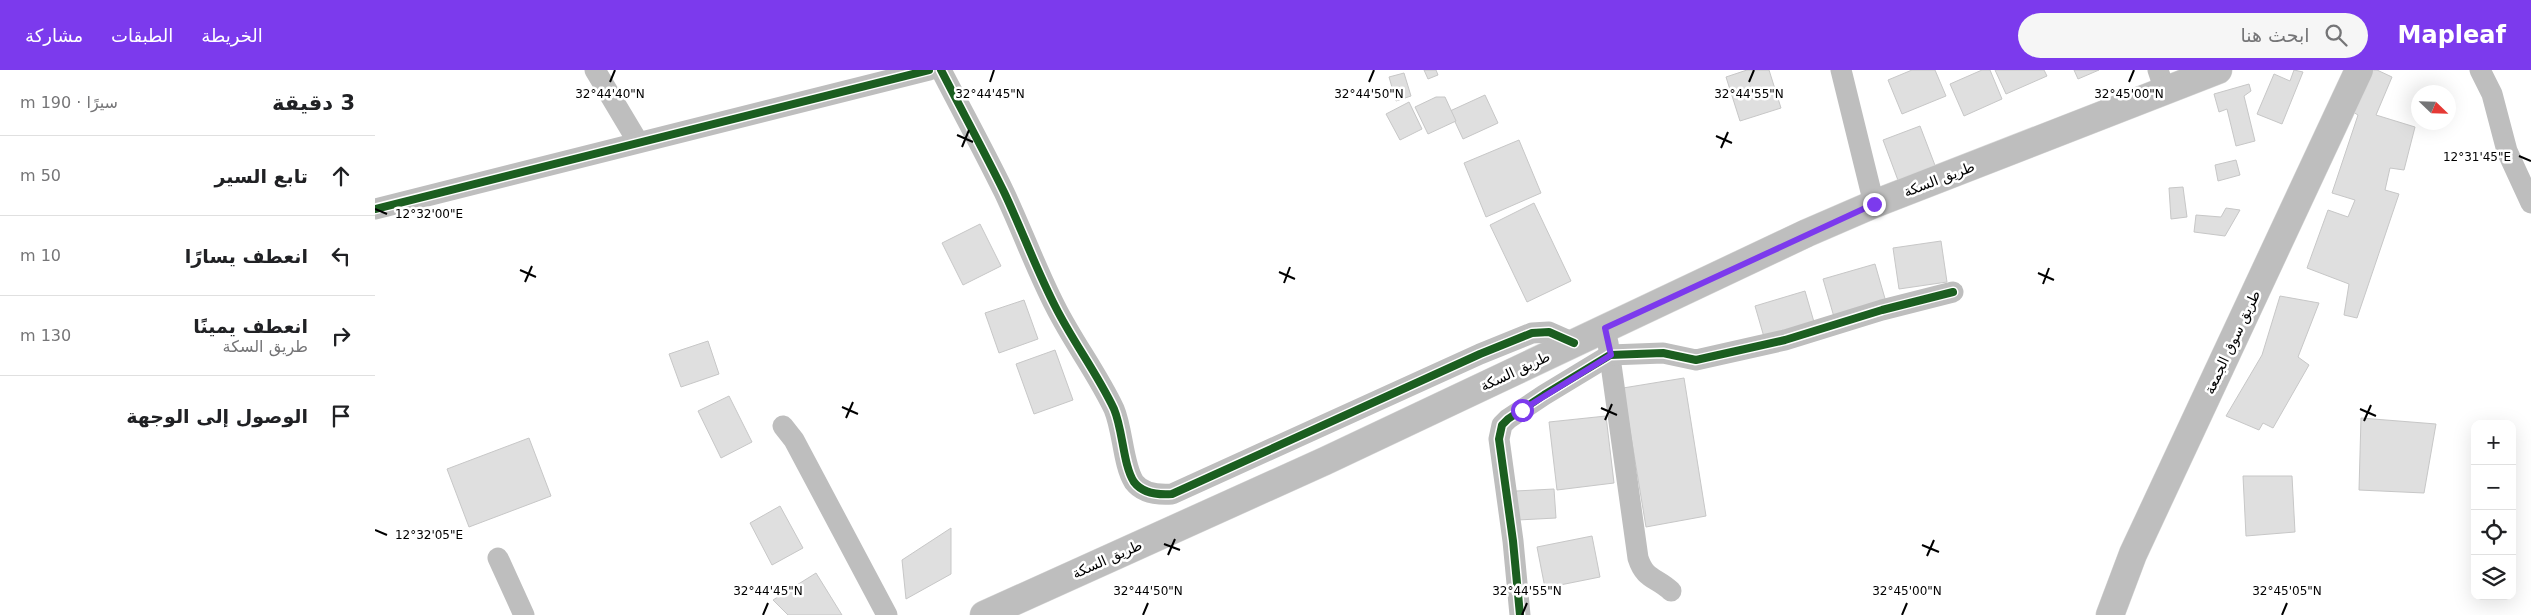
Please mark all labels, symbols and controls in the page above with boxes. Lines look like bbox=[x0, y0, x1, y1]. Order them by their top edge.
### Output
search box bbox=[2018, 13, 2368, 58]
icon: search bbox=[2322, 21, 2350, 49]
text: Mapleaf bbox=[2398, 21, 2506, 49]
text: ابحث هنا bbox=[2241, 24, 2310, 46]
text: مشاركة bbox=[25, 25, 83, 46]
text: الطبقات bbox=[111, 25, 173, 46]
text: الخريطة bbox=[201, 25, 263, 46]
north arrow bbox=[2411, 85, 2456, 130]
text: 32°44'40"N bbox=[575, 87, 645, 101]
text: 32°44'45"N bbox=[955, 87, 1025, 101]
text: 32°44'50"N bbox=[1334, 87, 1404, 101]
text: 32°44'55"N bbox=[1714, 87, 1784, 101]
text: 32°45'00"N bbox=[2094, 87, 2164, 101]
text: 3 دقيقة bbox=[272, 91, 355, 115]
text: سيرًا · 190 m bbox=[20, 93, 118, 112]
text: 12°31'45"E bbox=[2443, 150, 2511, 164]
street label: طريق السكة bbox=[1901, 158, 1977, 201]
icon: ahead bbox=[327, 162, 355, 190]
text: تابع السير bbox=[214, 165, 308, 187]
text: 50 m bbox=[20, 166, 61, 185]
route end bbox=[1863, 193, 1886, 216]
text: 12°32'00"E bbox=[395, 207, 463, 221]
icon: left bbox=[327, 242, 355, 270]
text: انعطف يسارًا bbox=[185, 245, 308, 267]
text: 10 m bbox=[20, 246, 61, 265]
street label: طريق سوق الجمعة bbox=[2201, 288, 2264, 397]
text: انعطف يمينًا bbox=[193, 315, 308, 337]
icon: right bbox=[327, 322, 355, 350]
text: 130 m bbox=[20, 326, 71, 345]
text: طريق السكة bbox=[223, 337, 308, 356]
street label: طريق السكة bbox=[1478, 348, 1553, 395]
route start bbox=[1511, 399, 1534, 422]
icon: arrive bbox=[327, 402, 355, 430]
text: الوصول إلى الوجهة bbox=[126, 405, 308, 427]
map controls bbox=[2471, 420, 2516, 600]
button: + bbox=[2471, 420, 2516, 465]
button: − bbox=[2471, 465, 2516, 510]
button: locate bbox=[2471, 510, 2516, 555]
text: 12°32'05"E bbox=[395, 528, 463, 542]
street label: طريق السكة bbox=[1070, 536, 1145, 582]
button: layers bbox=[2471, 555, 2516, 600]
text: 32°44'45"N bbox=[733, 584, 803, 598]
text: 32°44'50"N bbox=[1113, 584, 1183, 598]
text: 32°44'55"N bbox=[1492, 584, 1562, 598]
text: 32°45'00"N bbox=[1872, 584, 1942, 598]
text: 32°45'05"N bbox=[2252, 584, 2322, 598]

